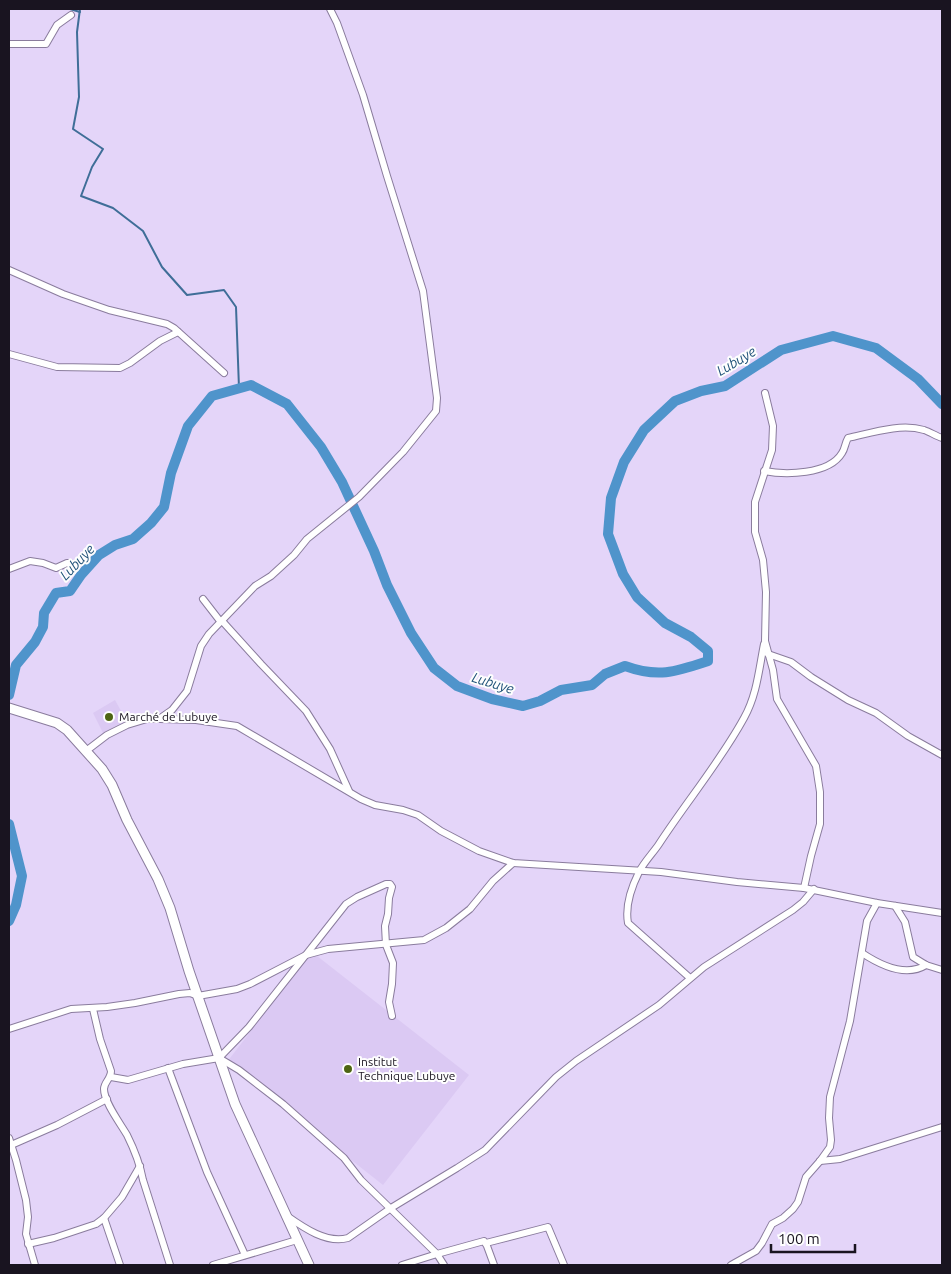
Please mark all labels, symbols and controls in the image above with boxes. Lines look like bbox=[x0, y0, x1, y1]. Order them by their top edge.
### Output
water label: Lubuye bbox=[713, 343, 759, 379]
water label: Lubuye bbox=[56, 541, 98, 583]
water label: Lubuye bbox=[470, 669, 516, 697]
place label: Marché de Lubuye bbox=[119, 710, 218, 723]
marker: Marché de Lubuye bbox=[103, 711, 115, 723]
place label: Institut Technique Lubuye bbox=[358, 1055, 455, 1082]
marker: Institut Technique Lubuye bbox=[342, 1063, 354, 1075]
scale bar bbox=[771, 1222, 855, 1254]
text: 100 m bbox=[778, 1230, 820, 1247]

